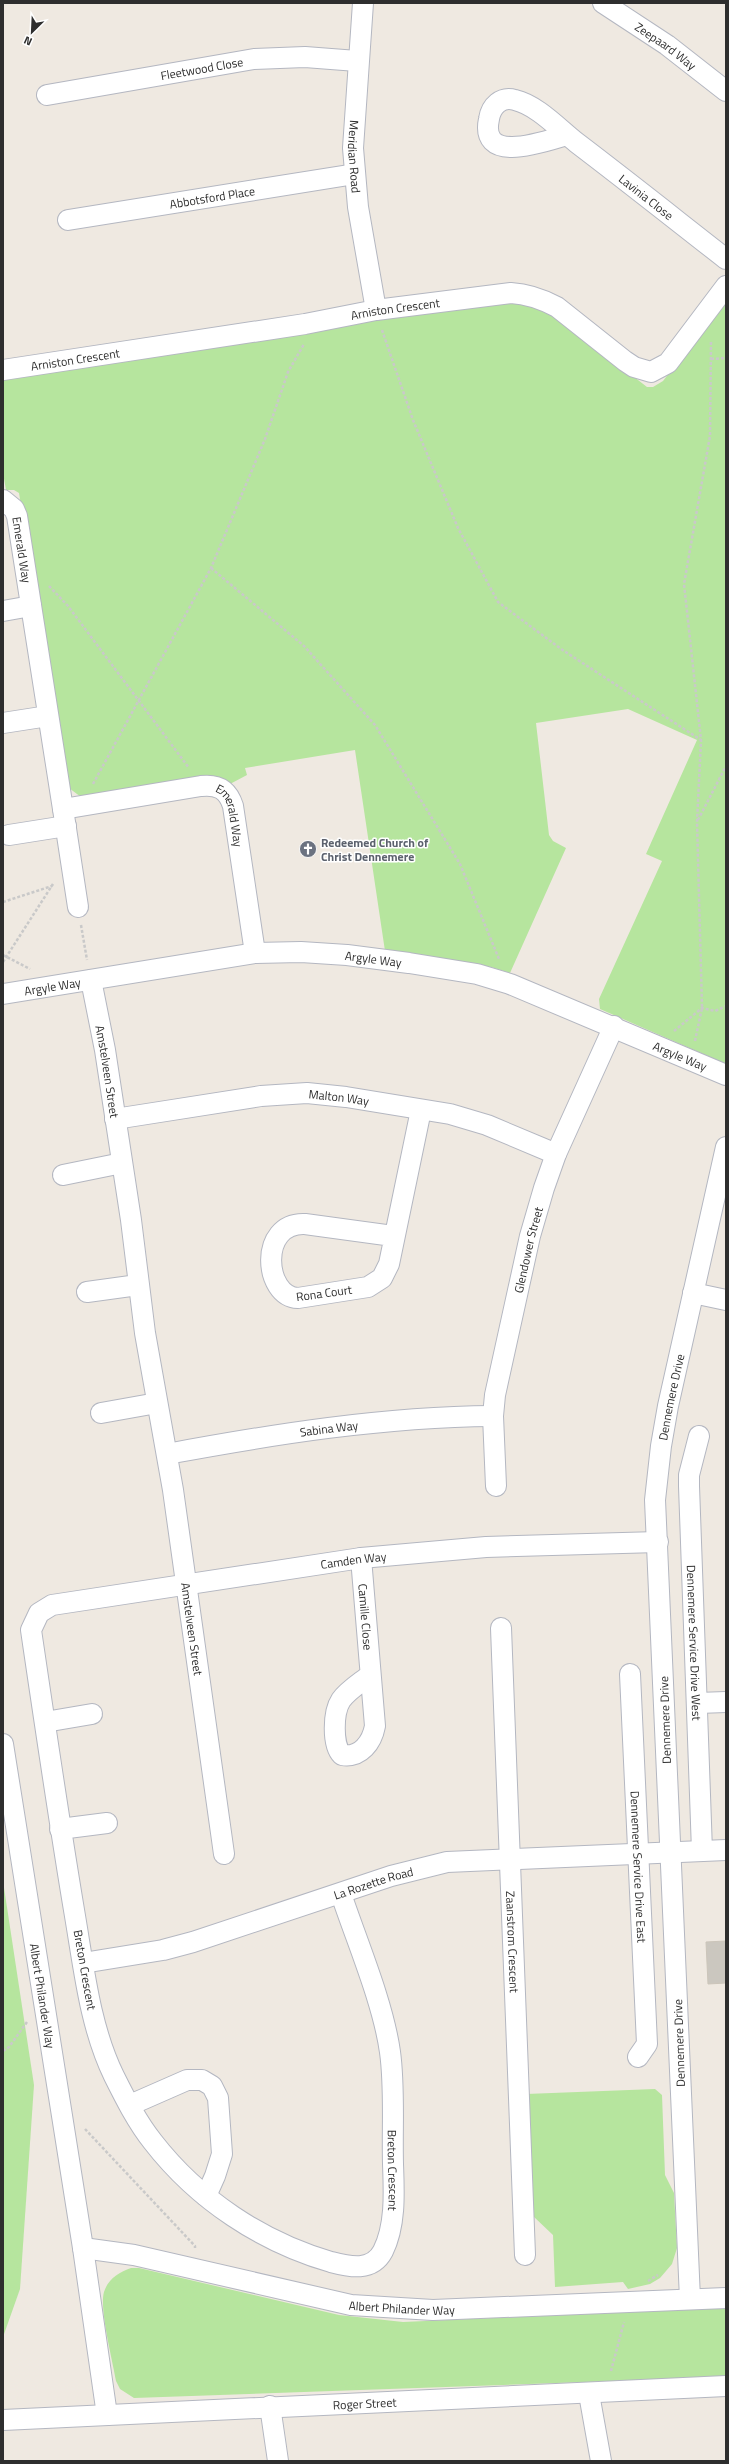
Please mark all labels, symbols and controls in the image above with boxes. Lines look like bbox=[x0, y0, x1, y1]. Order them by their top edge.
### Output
north arrow bbox=[12, 12, 52, 52]
street label: Zeepaard Way bbox=[631, 17, 701, 74]
text: N bbox=[21, 32, 35, 50]
street label: Fleetwood Close bbox=[159, 52, 244, 85]
street label: Meridian Road bbox=[343, 120, 366, 194]
street label: Lavinia Close bbox=[615, 169, 678, 224]
street label: Abbotsford Place bbox=[168, 181, 256, 213]
street label: Arniston Crescent bbox=[349, 292, 441, 324]
street label: Arniston Crescent bbox=[29, 343, 122, 375]
street label: Emerald Way bbox=[8, 515, 37, 584]
street label: Emerald Way bbox=[213, 779, 249, 848]
place label: Redeemed Church of Christ Dennemere bbox=[321, 833, 429, 866]
church icon: Redeemed Church of Christ Dennemere bbox=[298, 839, 318, 859]
street label: Argyle Way bbox=[344, 945, 403, 971]
street label: Argyle Way bbox=[23, 972, 82, 1000]
street label: Amstelveen Street bbox=[91, 1023, 125, 1120]
street label: Argyle Way bbox=[650, 1036, 710, 1076]
street label: Malton Way bbox=[308, 1084, 371, 1110]
street label: Glendower Street bbox=[508, 1204, 548, 1295]
street label: Rona Court bbox=[295, 1280, 354, 1306]
street label: Dennemere Drive bbox=[653, 1352, 689, 1442]
street label: Sabina Way bbox=[298, 1415, 359, 1441]
street label: Camden Way bbox=[319, 1546, 387, 1574]
street label: Dennemere Service Drive West bbox=[682, 1564, 707, 1722]
street label: Amstelveen Street bbox=[177, 1581, 208, 1677]
street label: Camille Close bbox=[354, 1583, 378, 1651]
street label: Dennemere Drive bbox=[654, 1676, 676, 1764]
street label: Dennemere Service Drive East bbox=[626, 1790, 652, 1944]
street label: La Rozette Road bbox=[331, 1861, 415, 1904]
street label: Zaanstrom Crescent bbox=[502, 1891, 524, 1994]
street label: Breton Crescent bbox=[69, 1928, 102, 2012]
street label: Albert Philander Way bbox=[25, 1942, 61, 2050]
street label: Dennemere Drive bbox=[668, 1999, 690, 2087]
street label: Breton Crescent bbox=[383, 2130, 403, 2212]
street label: Albert Philander Way bbox=[348, 2295, 455, 2320]
street label: Roger Street bbox=[332, 2392, 398, 2414]

